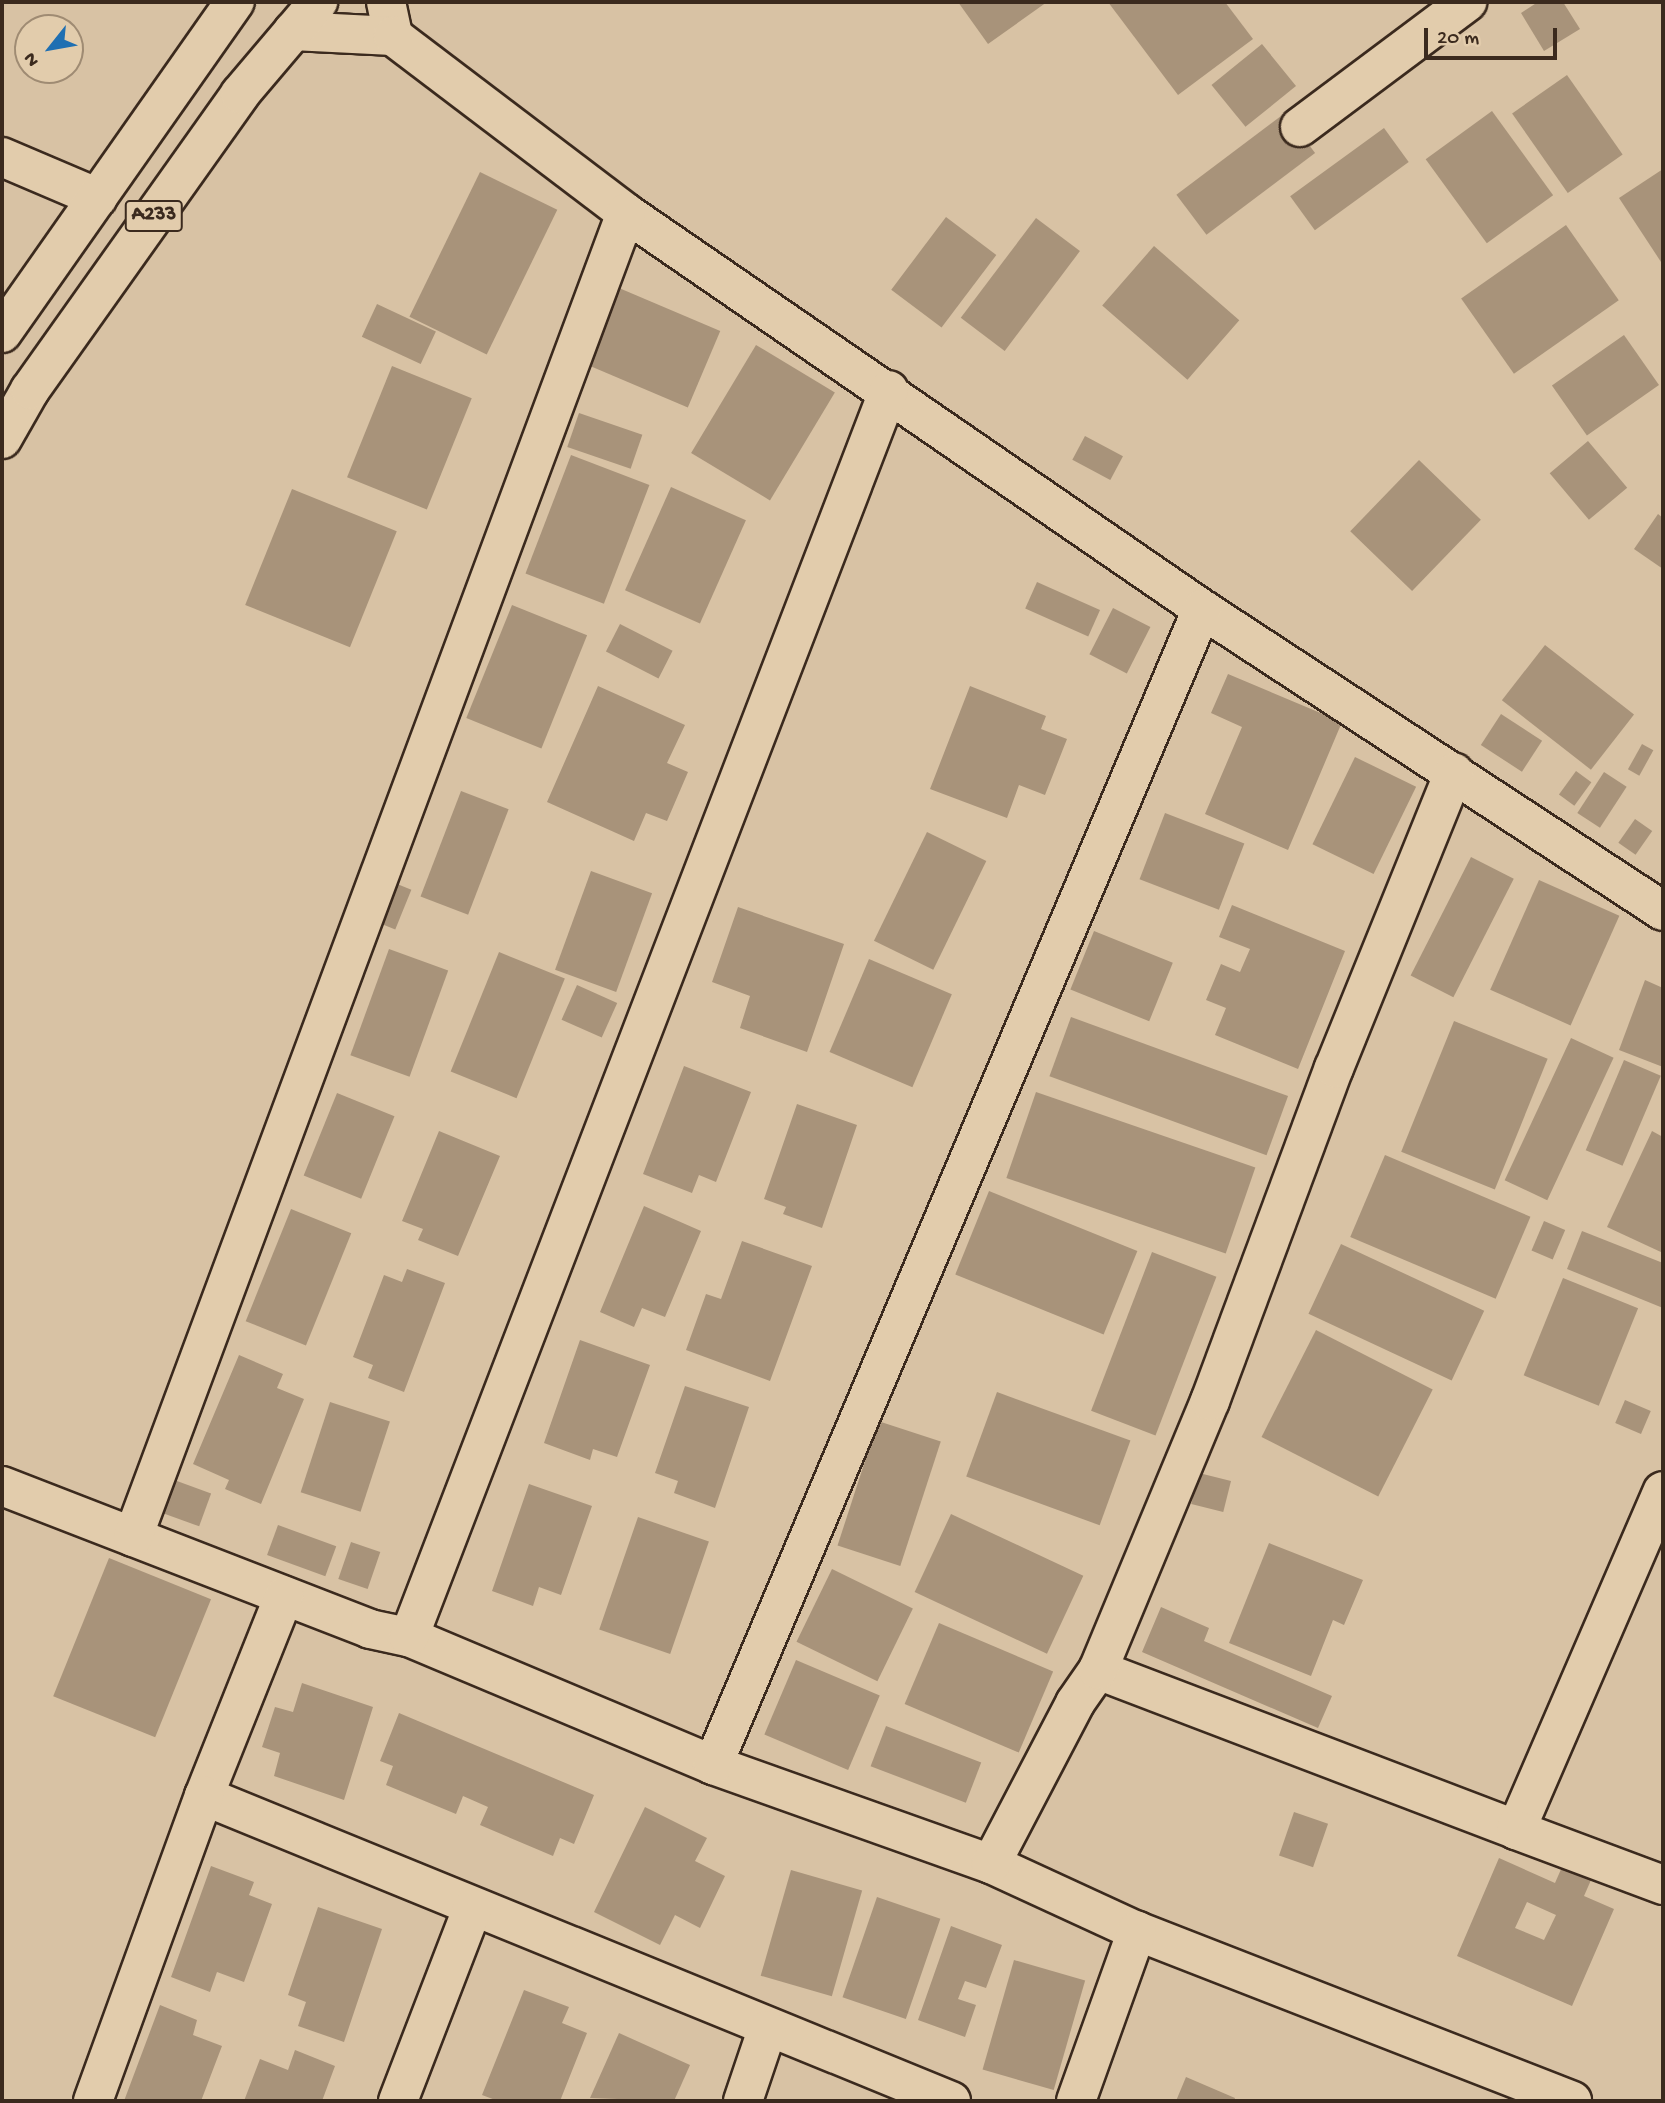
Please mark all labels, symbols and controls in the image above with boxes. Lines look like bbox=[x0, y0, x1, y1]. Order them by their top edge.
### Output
north arrow bbox=[14, 14, 84, 84]
scale bar bbox=[1427, 14, 1560, 58]
text: 20 m bbox=[1437, 27, 1479, 52]
text: N bbox=[19, 48, 45, 70]
road number: A233 bbox=[124, 198, 184, 234]

